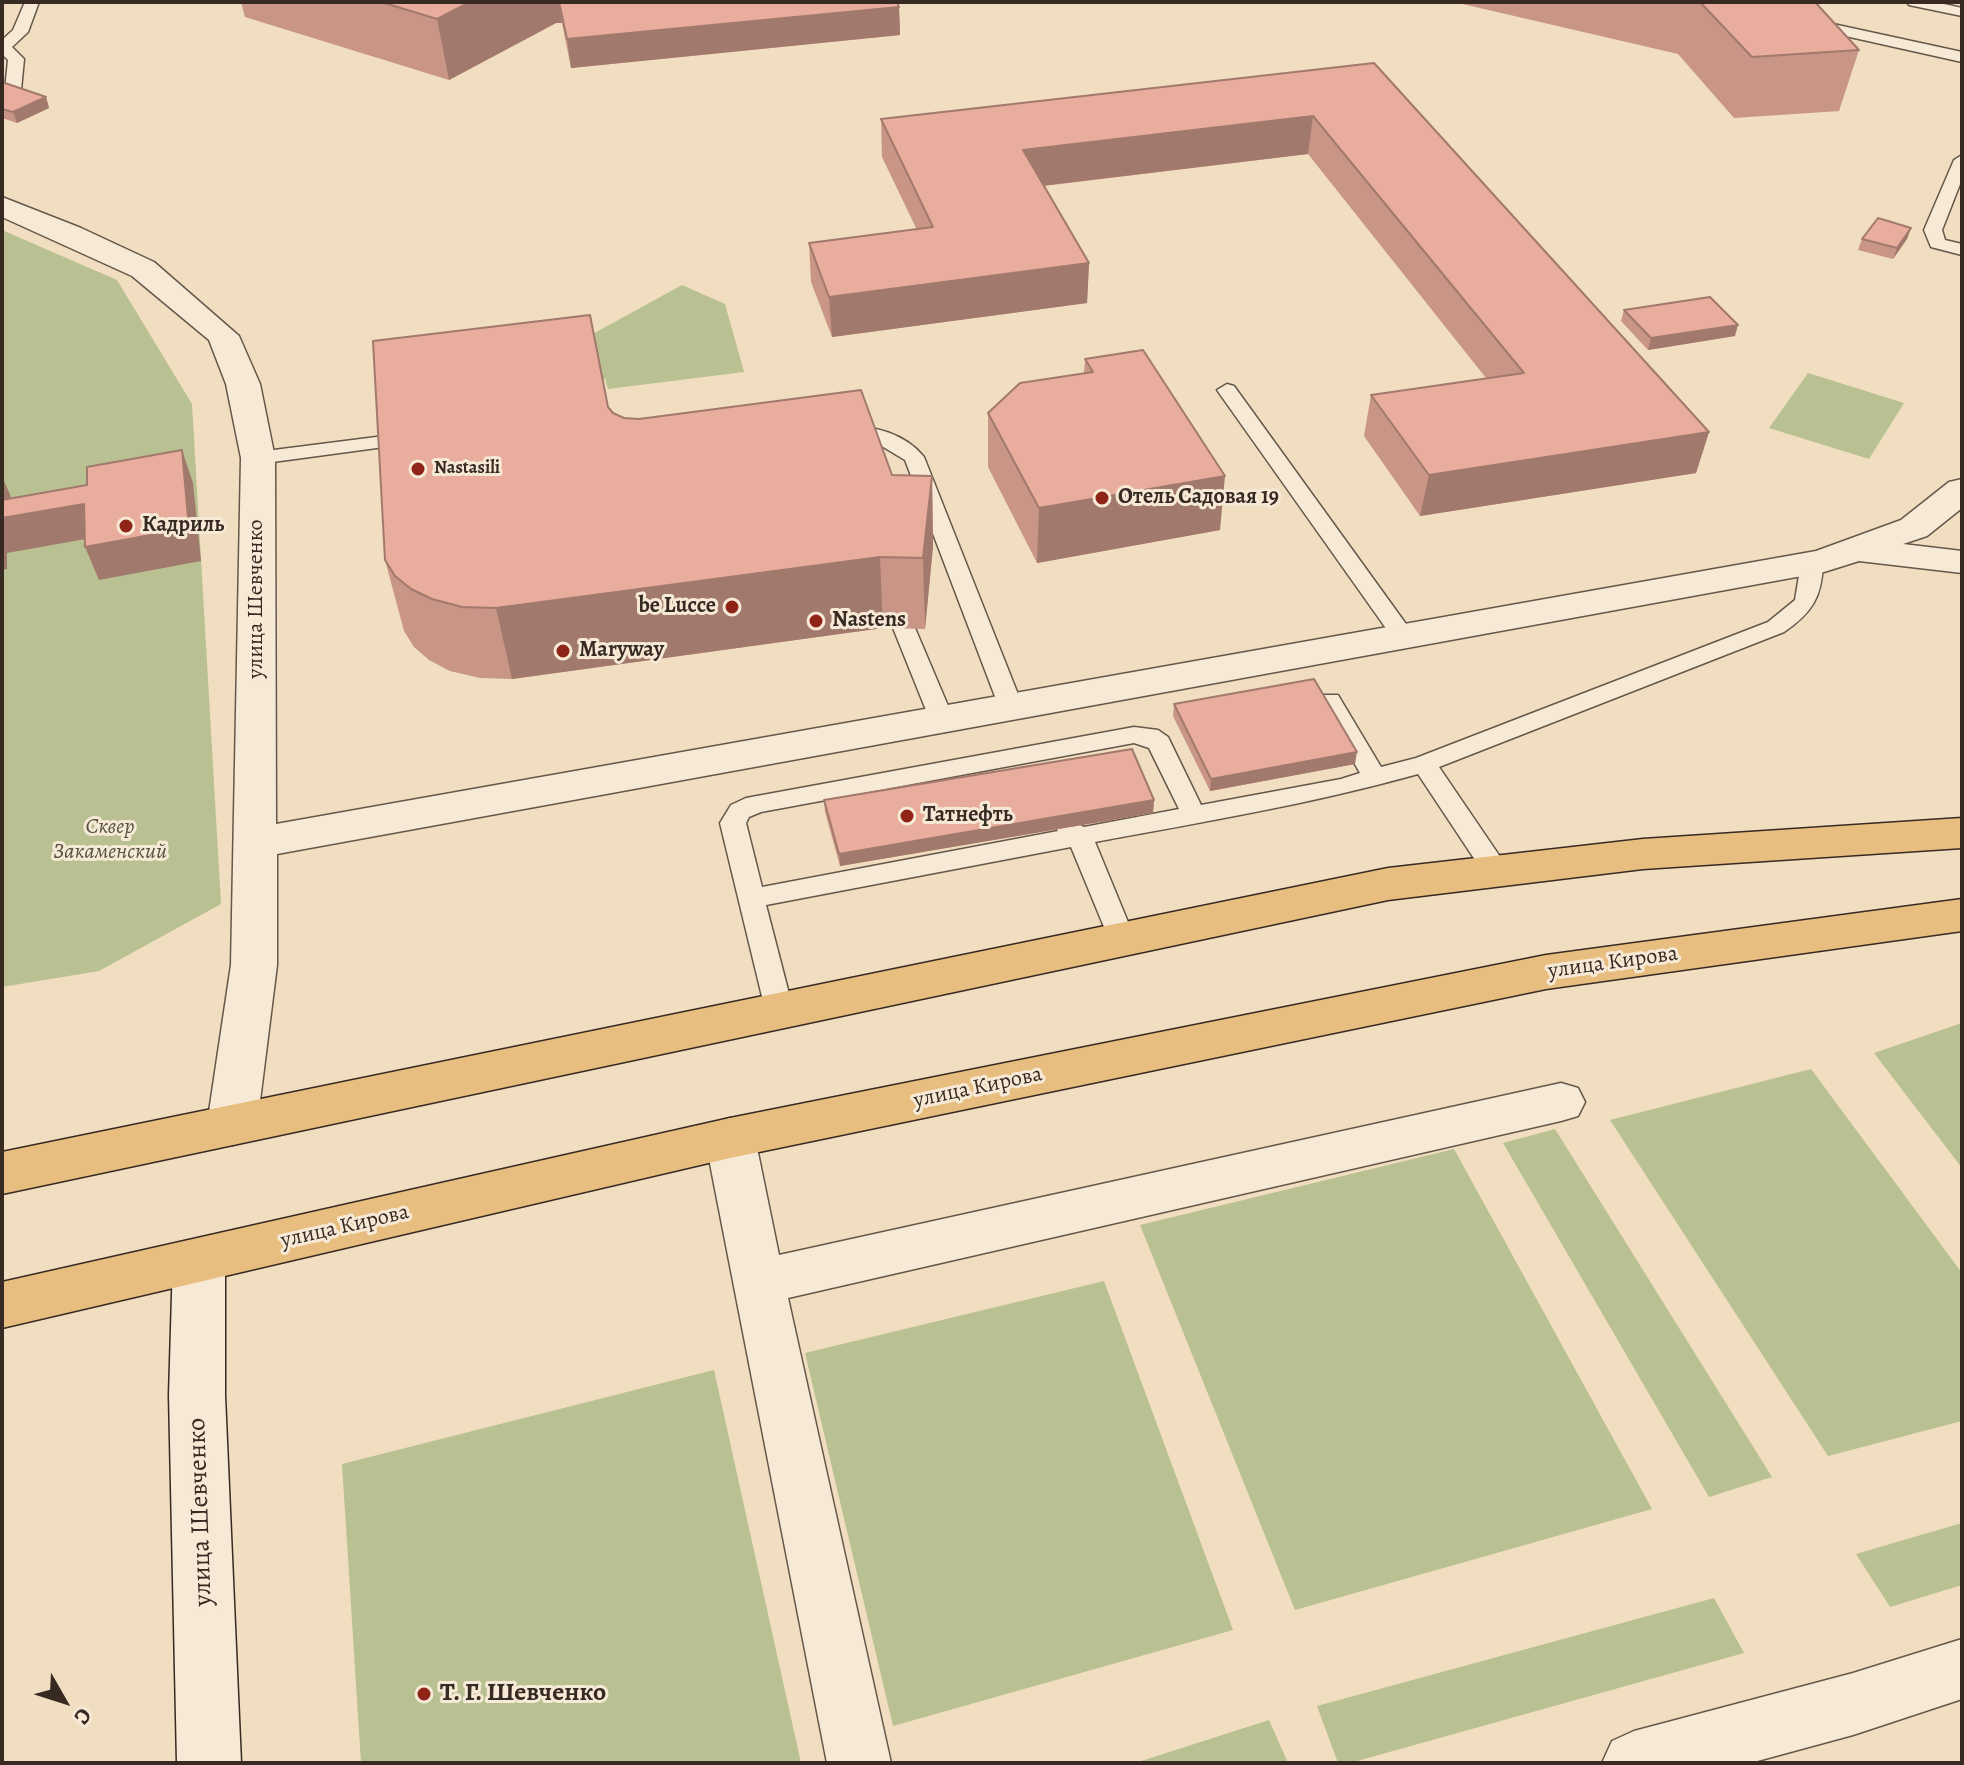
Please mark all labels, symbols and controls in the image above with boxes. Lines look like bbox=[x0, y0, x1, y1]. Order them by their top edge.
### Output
place label: Nastasili bbox=[434, 458, 500, 480]
marker: Nastasili bbox=[409, 460, 427, 478]
place label: Отель Садовая 19 bbox=[1118, 485, 1279, 511]
marker: Отель Садовая 19 bbox=[1093, 489, 1111, 507]
place label: Кадриль bbox=[142, 513, 224, 539]
marker: Кадриль bbox=[117, 517, 135, 535]
street label: улица Шевченко bbox=[244, 519, 270, 679]
place label: be Lucce bbox=[639, 594, 716, 620]
marker: be Lucce bbox=[723, 598, 741, 616]
place label: Nastens bbox=[832, 608, 906, 634]
marker: Nastens bbox=[807, 612, 825, 630]
place label: Maryway bbox=[579, 638, 664, 664]
marker: Maryway bbox=[554, 642, 572, 660]
place label: Татнефть bbox=[923, 803, 1013, 829]
marker: Татнефть bbox=[898, 807, 916, 825]
park label: Сквер Закаменский bbox=[53, 815, 167, 866]
street label: улица Кирова bbox=[1546, 941, 1680, 985]
street label: улица Кирова bbox=[911, 1061, 1045, 1115]
street label: улица Кирова bbox=[278, 1199, 412, 1255]
street label: улица Шевченко bbox=[182, 1417, 220, 1607]
north arrow bbox=[24, 1661, 104, 1741]
place label: Т. Г. Шевченко bbox=[440, 1678, 606, 1710]
marker: Т. Г. Шевченко bbox=[415, 1685, 433, 1703]
text: С bbox=[67, 1701, 99, 1731]

